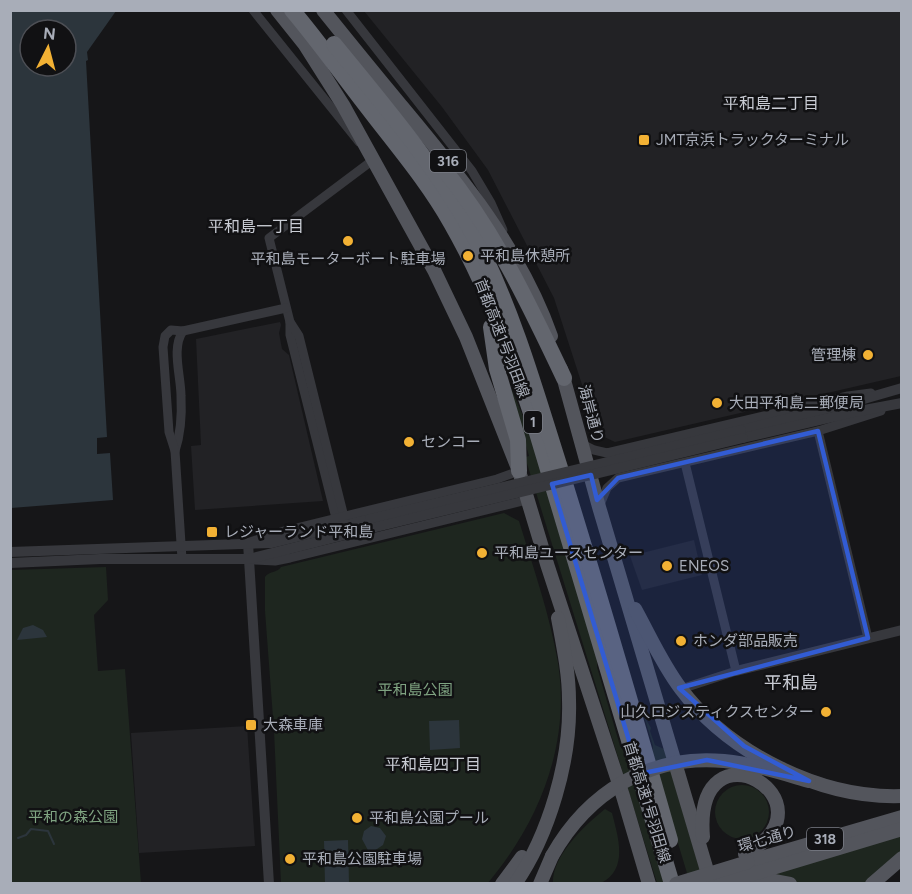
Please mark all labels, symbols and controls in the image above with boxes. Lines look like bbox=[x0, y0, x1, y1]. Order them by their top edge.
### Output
north arrow bbox=[18, 18, 78, 78]
text: N bbox=[42, 23, 57, 44]
district label: 平和島二丁目 bbox=[723, 94, 819, 113]
place label: JMT京浜トラックターミナル bbox=[656, 131, 849, 149]
marker: JMT京浜トラックターミナル bbox=[637, 133, 651, 147]
road number: 316 bbox=[430, 150, 466, 172]
district label: 平和島一丁目 bbox=[208, 217, 304, 236]
marker: 平和島モーターボート駐車場 bbox=[341, 234, 355, 248]
place label: 平和島休憩所 bbox=[480, 247, 570, 265]
marker: 平和島休憩所 bbox=[461, 249, 475, 263]
place label: 平和島モーターボート駐車場 bbox=[250, 250, 446, 268]
street label: 首都高速1号羽田線 bbox=[471, 276, 533, 400]
place label: 管理棟 bbox=[811, 346, 856, 364]
marker: 管理棟 bbox=[861, 348, 875, 362]
street label: 海岸通り bbox=[575, 383, 607, 445]
place label: 大田平和島二郵便局 bbox=[729, 394, 864, 412]
marker: 大田平和島二郵便局 bbox=[710, 396, 724, 410]
road number: 1 bbox=[524, 411, 542, 433]
place label: センコー bbox=[421, 433, 481, 451]
marker: センコー bbox=[402, 435, 416, 449]
place label: レジャーランド平和島 bbox=[224, 523, 373, 541]
marker: レジャーランド平和島 bbox=[205, 525, 219, 539]
place label: 平和島ユースセンター bbox=[494, 544, 643, 562]
marker: 平和島ユースセンター bbox=[475, 546, 489, 560]
place label: ENEOS bbox=[679, 557, 729, 575]
marker: ENEOS bbox=[660, 559, 674, 573]
place label: ホンダ部品販売 bbox=[693, 632, 798, 650]
marker: ホンダ部品販売 bbox=[674, 634, 688, 648]
district label: 平和島 bbox=[764, 672, 818, 694]
park label: 平和島公園 bbox=[377, 681, 453, 699]
place label: 山久ロジスティクスセンター bbox=[620, 703, 814, 721]
marker: 山久ロジスティクスセンター bbox=[819, 705, 833, 719]
place label: 大森車庫 bbox=[263, 716, 323, 734]
marker: 大森車庫 bbox=[244, 718, 258, 732]
street label: 首都高速1号羽田線 bbox=[620, 739, 674, 865]
district label: 平和島四丁目 bbox=[385, 755, 481, 774]
park label: 平和の森公園 bbox=[28, 808, 118, 826]
place label: 平和島公園プール bbox=[369, 809, 489, 827]
marker: 平和島公園プール bbox=[350, 811, 364, 825]
street label: 環七通り bbox=[736, 822, 798, 856]
road number: 318 bbox=[807, 828, 843, 850]
place label: 平和島公園駐車場 bbox=[302, 850, 422, 868]
marker: 平和島公園駐車場 bbox=[283, 852, 297, 866]

